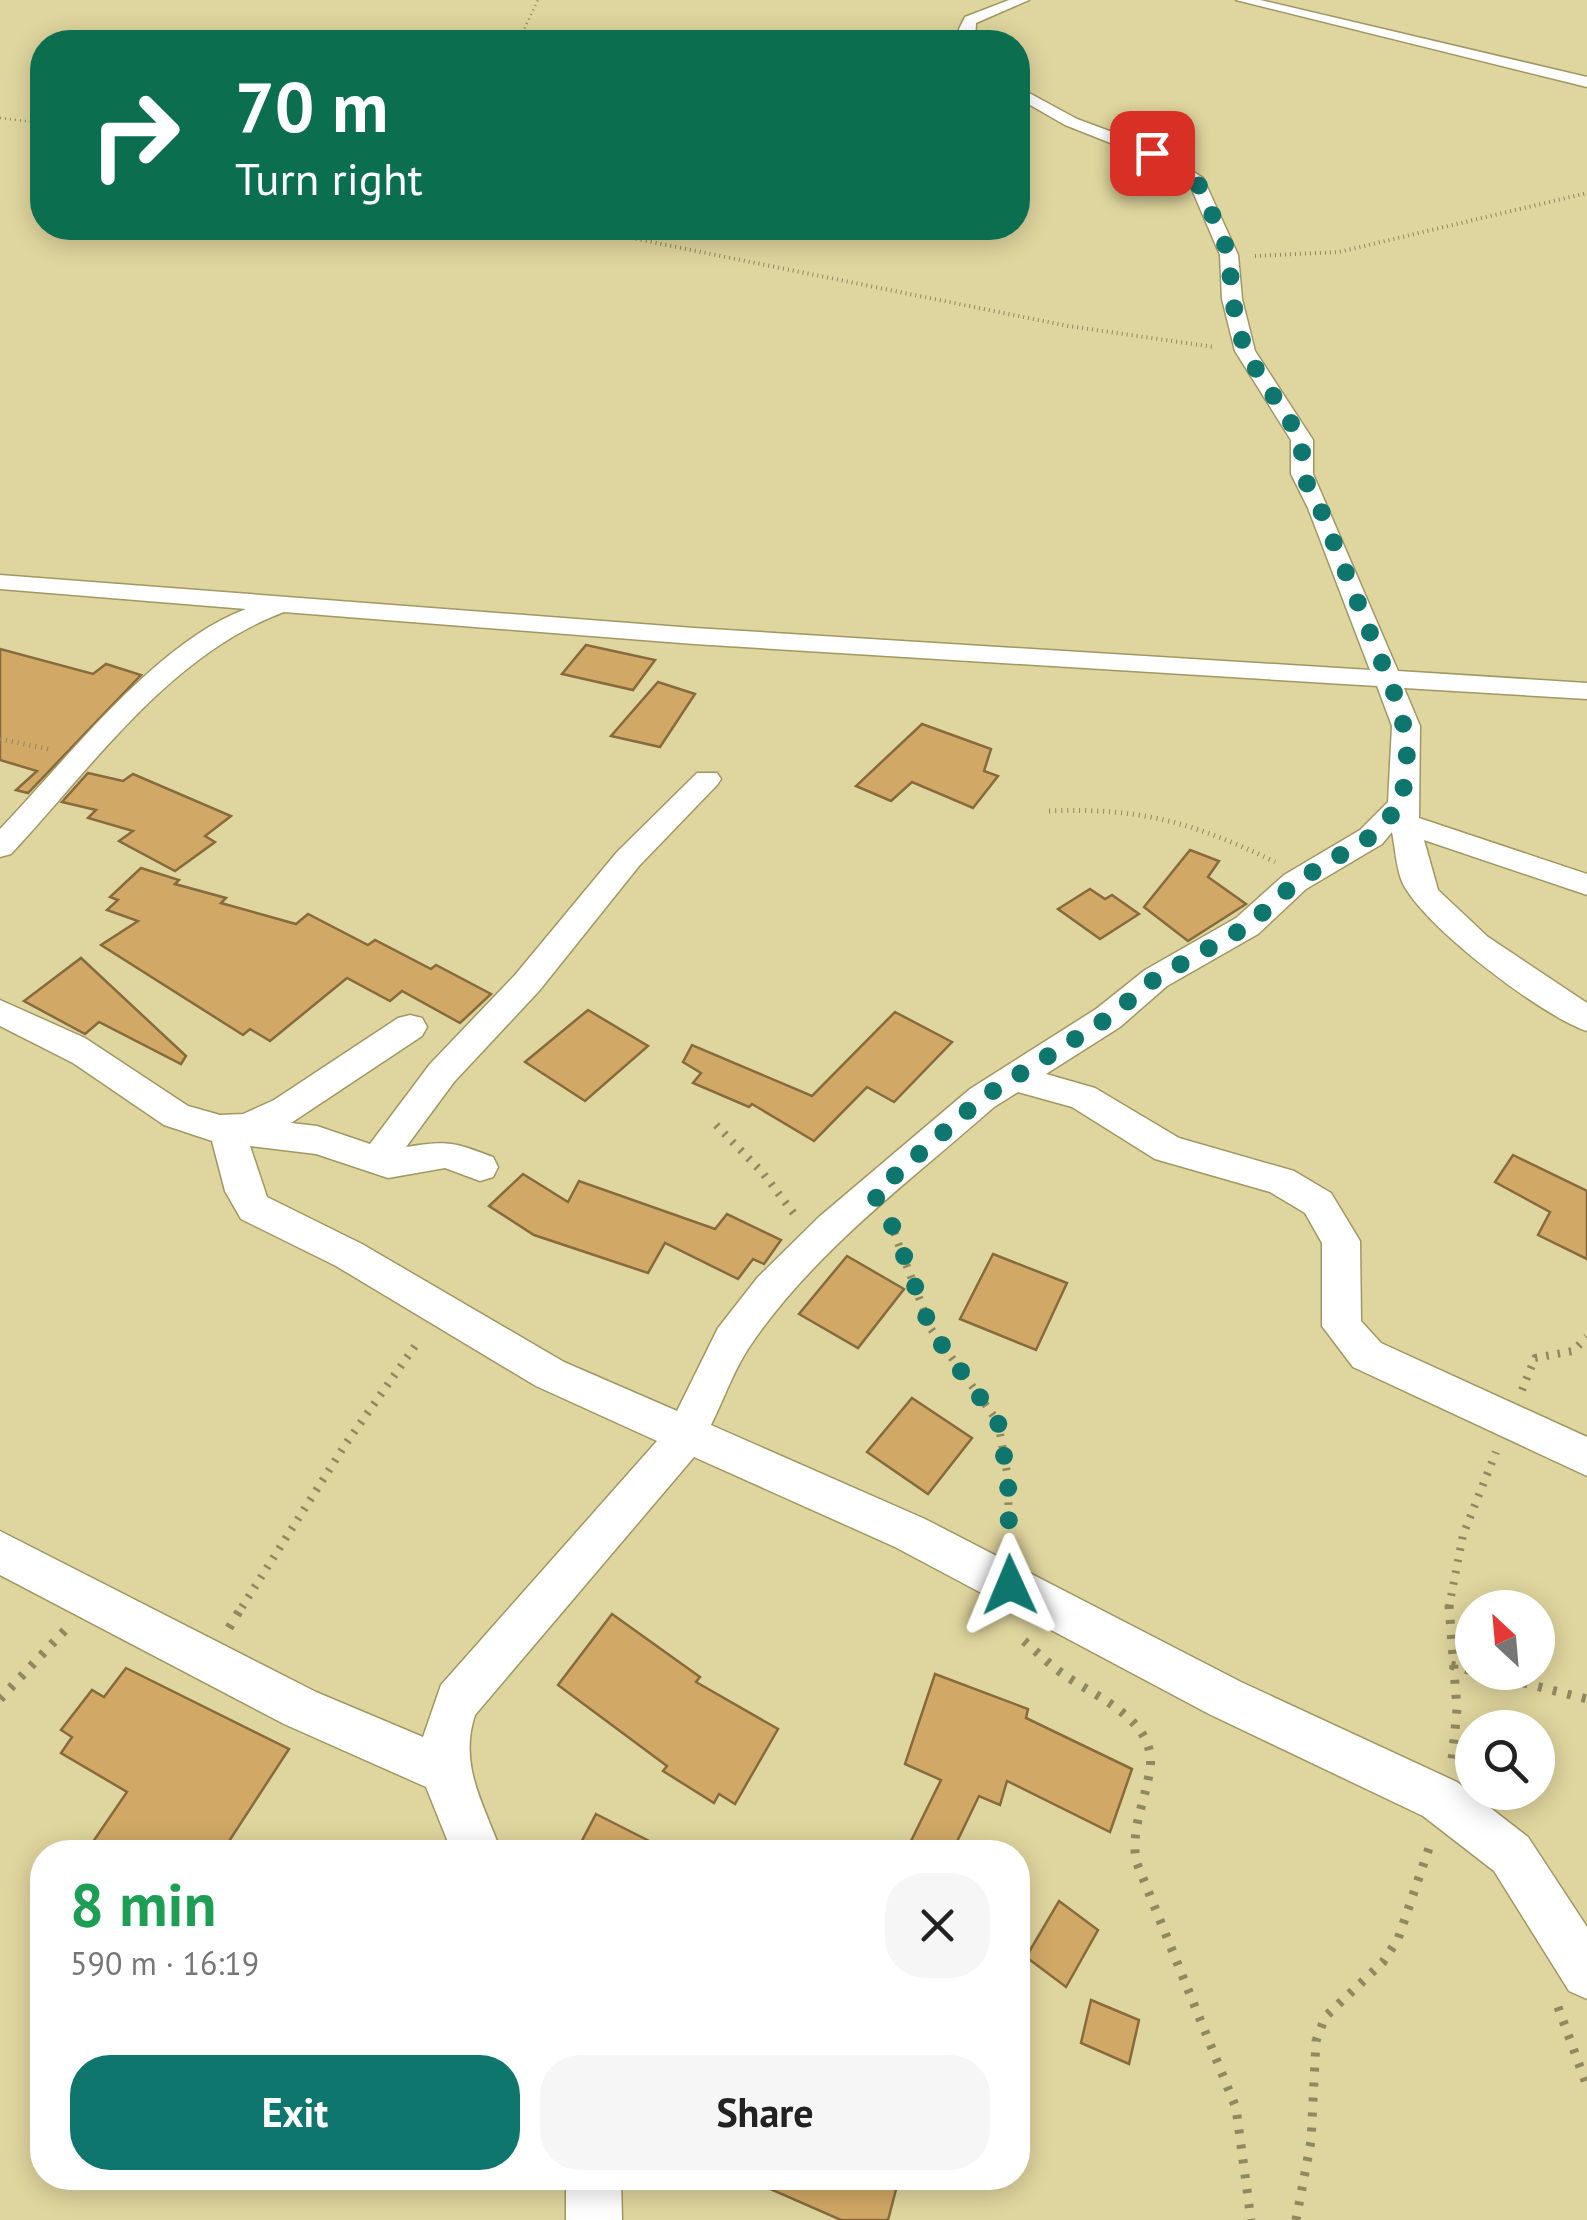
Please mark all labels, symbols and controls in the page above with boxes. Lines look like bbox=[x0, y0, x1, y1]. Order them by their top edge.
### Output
text: 70 m bbox=[235, 61, 388, 151]
icon: right bbox=[70, 70, 200, 200]
pin bbox=[1110, 111, 1195, 196]
icon: arrive bbox=[1125, 126, 1180, 181]
text: Turn right bbox=[235, 149, 423, 207]
position arrow bbox=[958, 1533, 1062, 1637]
north arrow bbox=[1455, 1590, 1555, 1690]
map controls bbox=[1455, 1590, 1555, 1810]
button: search bbox=[1455, 1710, 1555, 1810]
text: 8 min bbox=[70, 1865, 216, 1943]
button: close bbox=[885, 1873, 990, 1978]
text: 590 m · 16:19 bbox=[70, 1942, 259, 1984]
button: Exit bbox=[70, 2055, 520, 2170]
button: Share bbox=[540, 2055, 990, 2170]

